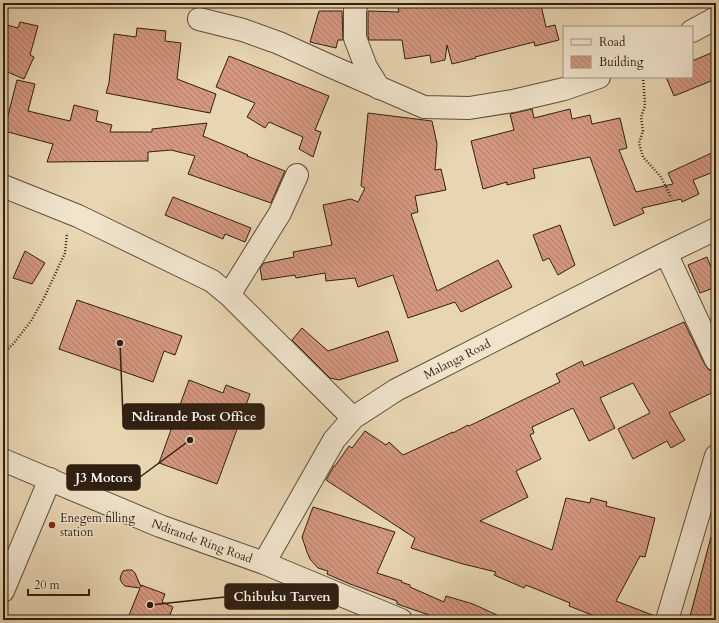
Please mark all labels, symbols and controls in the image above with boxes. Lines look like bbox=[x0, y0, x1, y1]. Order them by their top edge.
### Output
legend bbox=[563, 26, 693, 78]
text: Road bbox=[599, 34, 626, 50]
text: Building bbox=[599, 54, 644, 70]
street label: Malanga Road bbox=[421, 335, 494, 383]
callout: Ndirande Post Office bbox=[123, 404, 264, 429]
text: Ndirande Post Office bbox=[132, 408, 256, 426]
callout: J3 Motors bbox=[67, 465, 140, 490]
text: J3 Motors bbox=[73, 469, 133, 487]
place label: Enegem filling station bbox=[60, 510, 135, 540]
street label: Ndirande Ring Road bbox=[149, 515, 255, 567]
marker: Enegem filling station bbox=[47, 520, 57, 530]
scale bar bbox=[28, 571, 89, 597]
text: 20 m bbox=[34, 577, 61, 593]
callout: Chibuku Tarven bbox=[225, 584, 338, 609]
text: Chibuku Tarven bbox=[233, 588, 331, 606]

